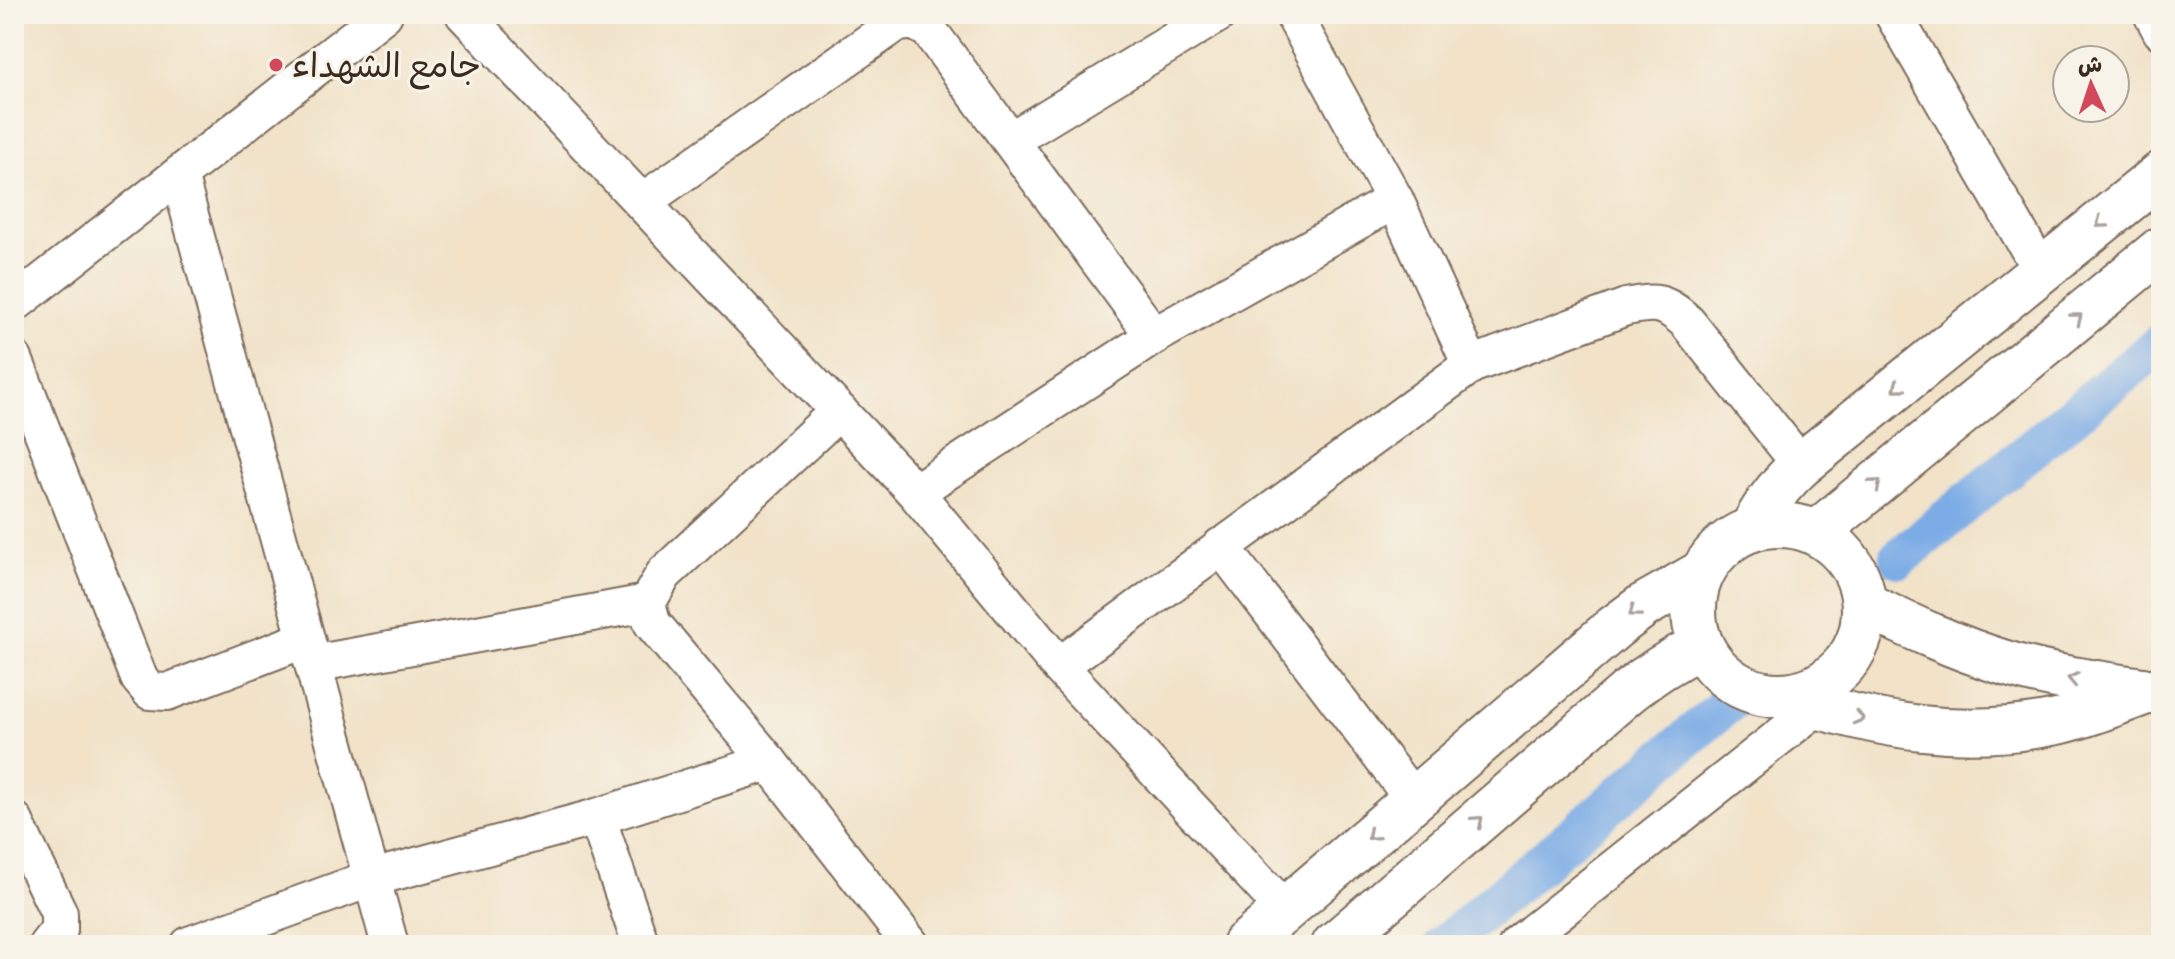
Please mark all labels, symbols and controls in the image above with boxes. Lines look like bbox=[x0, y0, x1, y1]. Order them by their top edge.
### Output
north arrow bbox=[2051, 44, 2131, 124]
place label: جامع الشهداء bbox=[292, 45, 481, 90]
text: ش bbox=[2077, 50, 2103, 79]
marker: جامع الشهداء bbox=[267, 56, 285, 74]
one-way arrow bbox=[2096, 213, 2110, 228]
one-way arrow bbox=[2068, 313, 2082, 328]
one-way arrow bbox=[1893, 377, 1908, 391]
one-way arrow bbox=[1867, 479, 1882, 494]
one-way arrow bbox=[1628, 603, 1643, 617]
one-way arrow bbox=[2067, 672, 2080, 689]
one-way arrow bbox=[1852, 709, 1866, 725]
one-way arrow bbox=[1468, 816, 1483, 831]
one-way arrow bbox=[1367, 825, 1381, 840]

